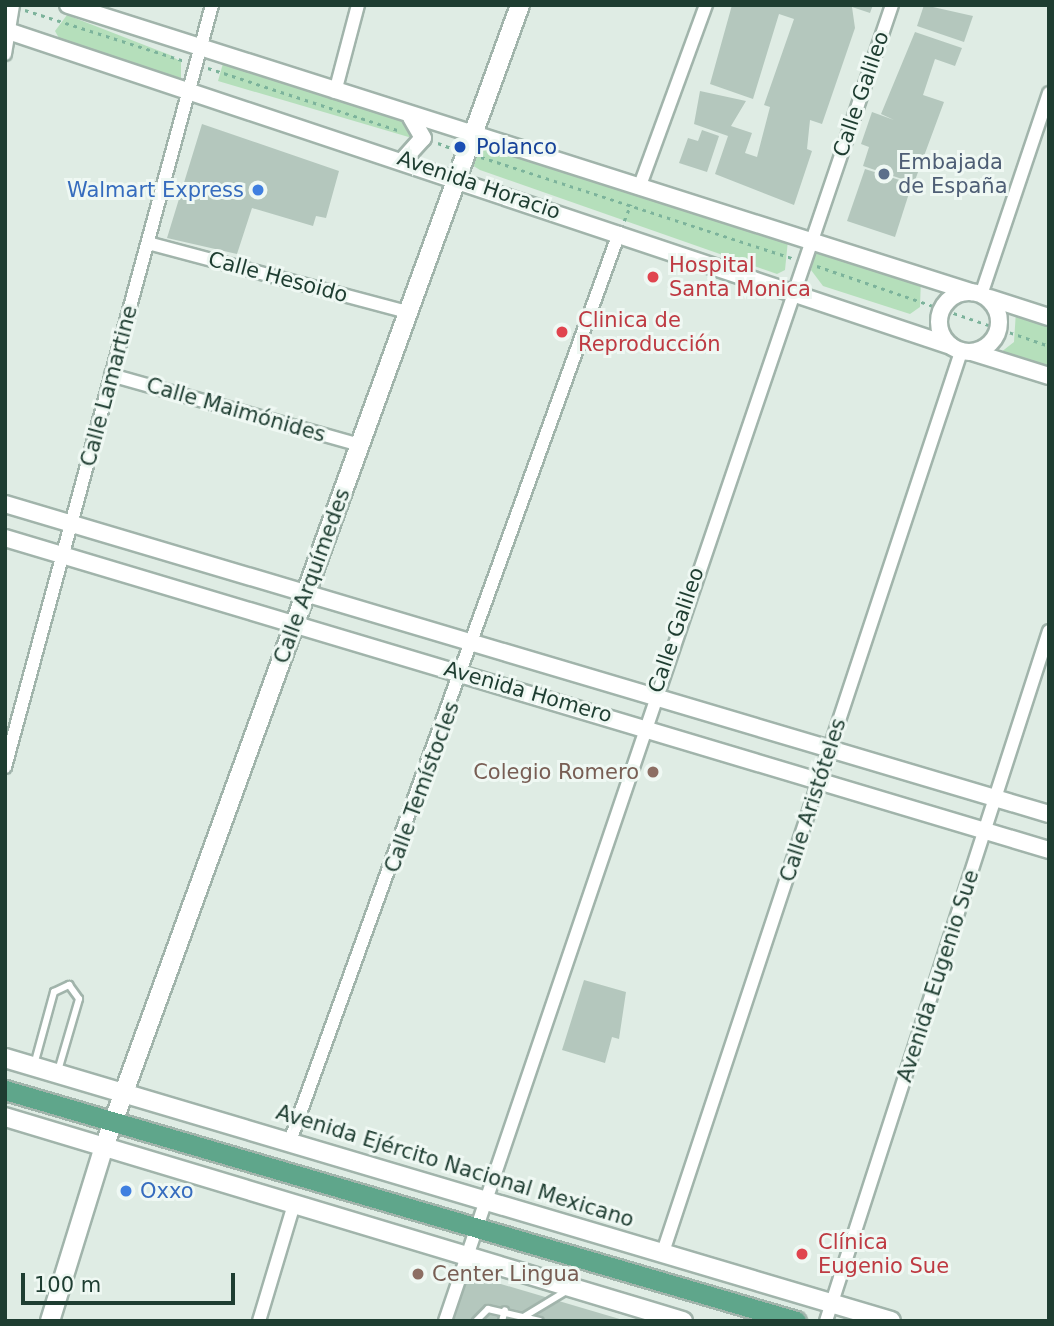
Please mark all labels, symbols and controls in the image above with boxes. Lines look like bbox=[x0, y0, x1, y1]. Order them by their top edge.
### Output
street label: Calle Galileo bbox=[828, 28, 894, 160]
place label: Polanco bbox=[476, 134, 557, 160]
marker: Polanco bbox=[450, 137, 470, 157]
street label: Avenida Horacio bbox=[394, 145, 564, 225]
place label: Embajada de España bbox=[898, 149, 1008, 199]
marker: Embajada de España bbox=[876, 166, 892, 182]
place label: Walmart Express bbox=[67, 177, 244, 203]
marker: Walmart Express bbox=[250, 182, 266, 198]
street label: Calle Hesoido bbox=[206, 246, 350, 308]
place label: Hospital Santa Monica bbox=[669, 252, 811, 302]
marker: Hospital Santa Monica bbox=[643, 267, 663, 287]
street label: Calle Lamartine bbox=[75, 303, 143, 469]
place label: Clinica de Reproducción bbox=[578, 307, 721, 357]
marker: Clinica de Reproducción bbox=[552, 322, 572, 342]
street label: Calle Maimónides bbox=[143, 372, 329, 448]
street label: Calle Arquímedes bbox=[269, 485, 355, 667]
street label: Calle Galileo bbox=[643, 564, 709, 696]
street label: Avenida Homero bbox=[441, 656, 615, 728]
street label: Calle Temístocles bbox=[379, 698, 465, 876]
street label: Calle Aristóteles bbox=[775, 715, 851, 885]
place label: Colegio Romero bbox=[473, 759, 639, 785]
marker: Colegio Romero bbox=[645, 764, 661, 780]
street label: Avenida Eugenio Sue bbox=[892, 867, 984, 1085]
street label: Avenida Ejército Nacional Mexicano bbox=[273, 1099, 637, 1233]
place label: Oxxo bbox=[140, 1178, 194, 1204]
marker: Oxxo bbox=[118, 1183, 134, 1199]
place label: Clínica Eugenio Sue bbox=[818, 1229, 949, 1279]
marker: Clínica Eugenio Sue bbox=[792, 1244, 812, 1264]
scale bar bbox=[24, 1260, 238, 1304]
place label: Center Lingua bbox=[432, 1261, 580, 1287]
marker: Center Lingua bbox=[410, 1266, 426, 1282]
text: 100 m bbox=[34, 1273, 101, 1297]

